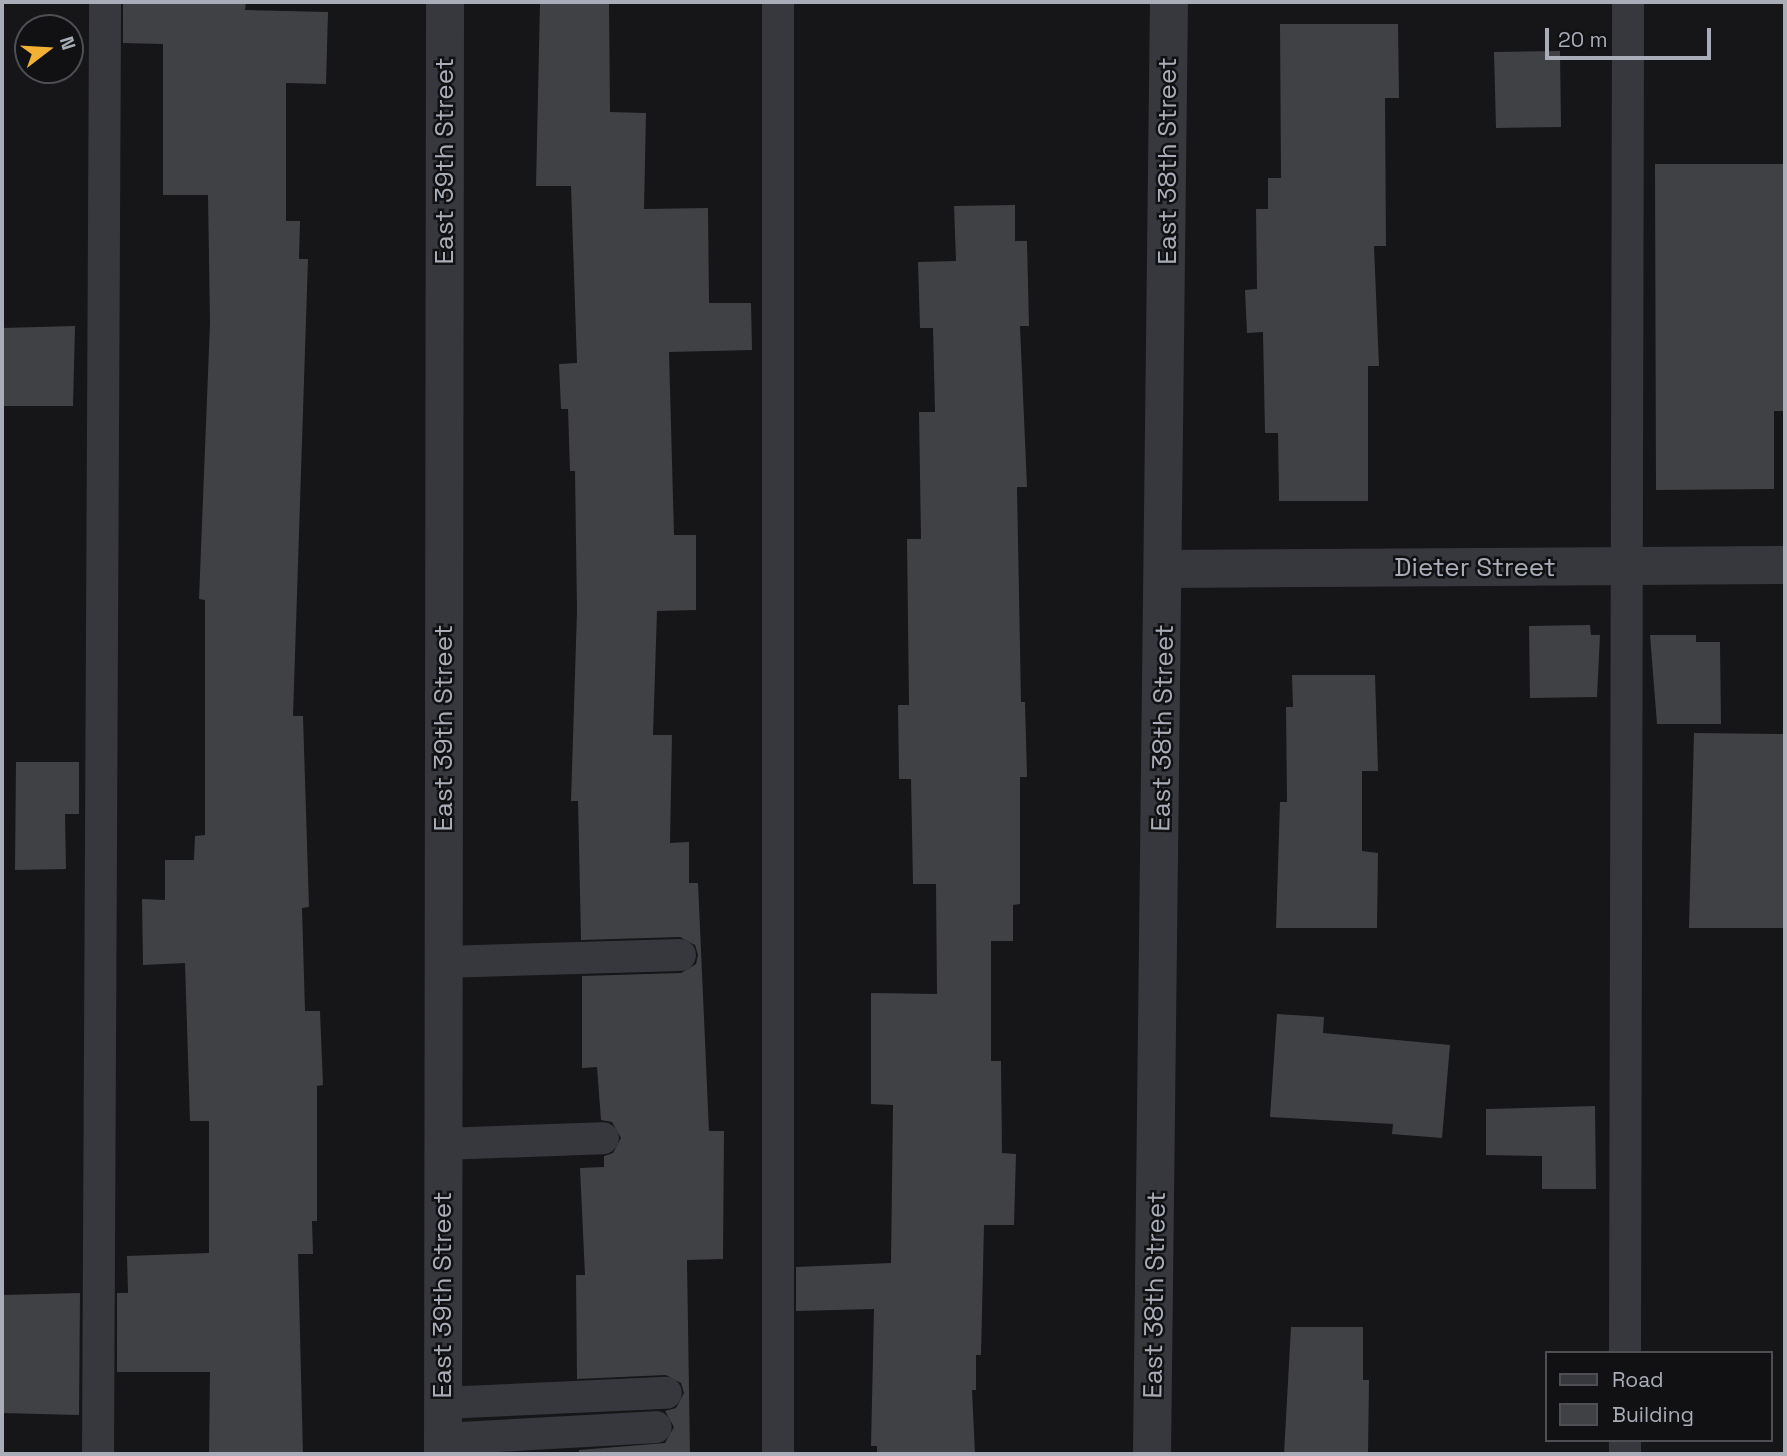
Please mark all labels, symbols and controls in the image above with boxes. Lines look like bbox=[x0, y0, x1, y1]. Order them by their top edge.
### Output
north arrow bbox=[14, 14, 84, 84]
scale bar bbox=[1549, 14, 1715, 58]
text: 20 m bbox=[1558, 26, 1608, 53]
text: N bbox=[54, 34, 81, 53]
street label: East 39th Street bbox=[429, 57, 461, 265]
street label: East 38th Street bbox=[1152, 57, 1184, 265]
street label: Dieter Street bbox=[1394, 552, 1556, 584]
street label: East 39th Street bbox=[428, 624, 460, 832]
street label: East 38th Street bbox=[1146, 624, 1180, 832]
street label: East 39th Street bbox=[427, 1191, 459, 1399]
street label: East 38th Street bbox=[1138, 1191, 1172, 1399]
legend bbox=[1546, 1351, 1773, 1442]
text: Road bbox=[1612, 1366, 1664, 1393]
text: Building bbox=[1612, 1401, 1694, 1428]

